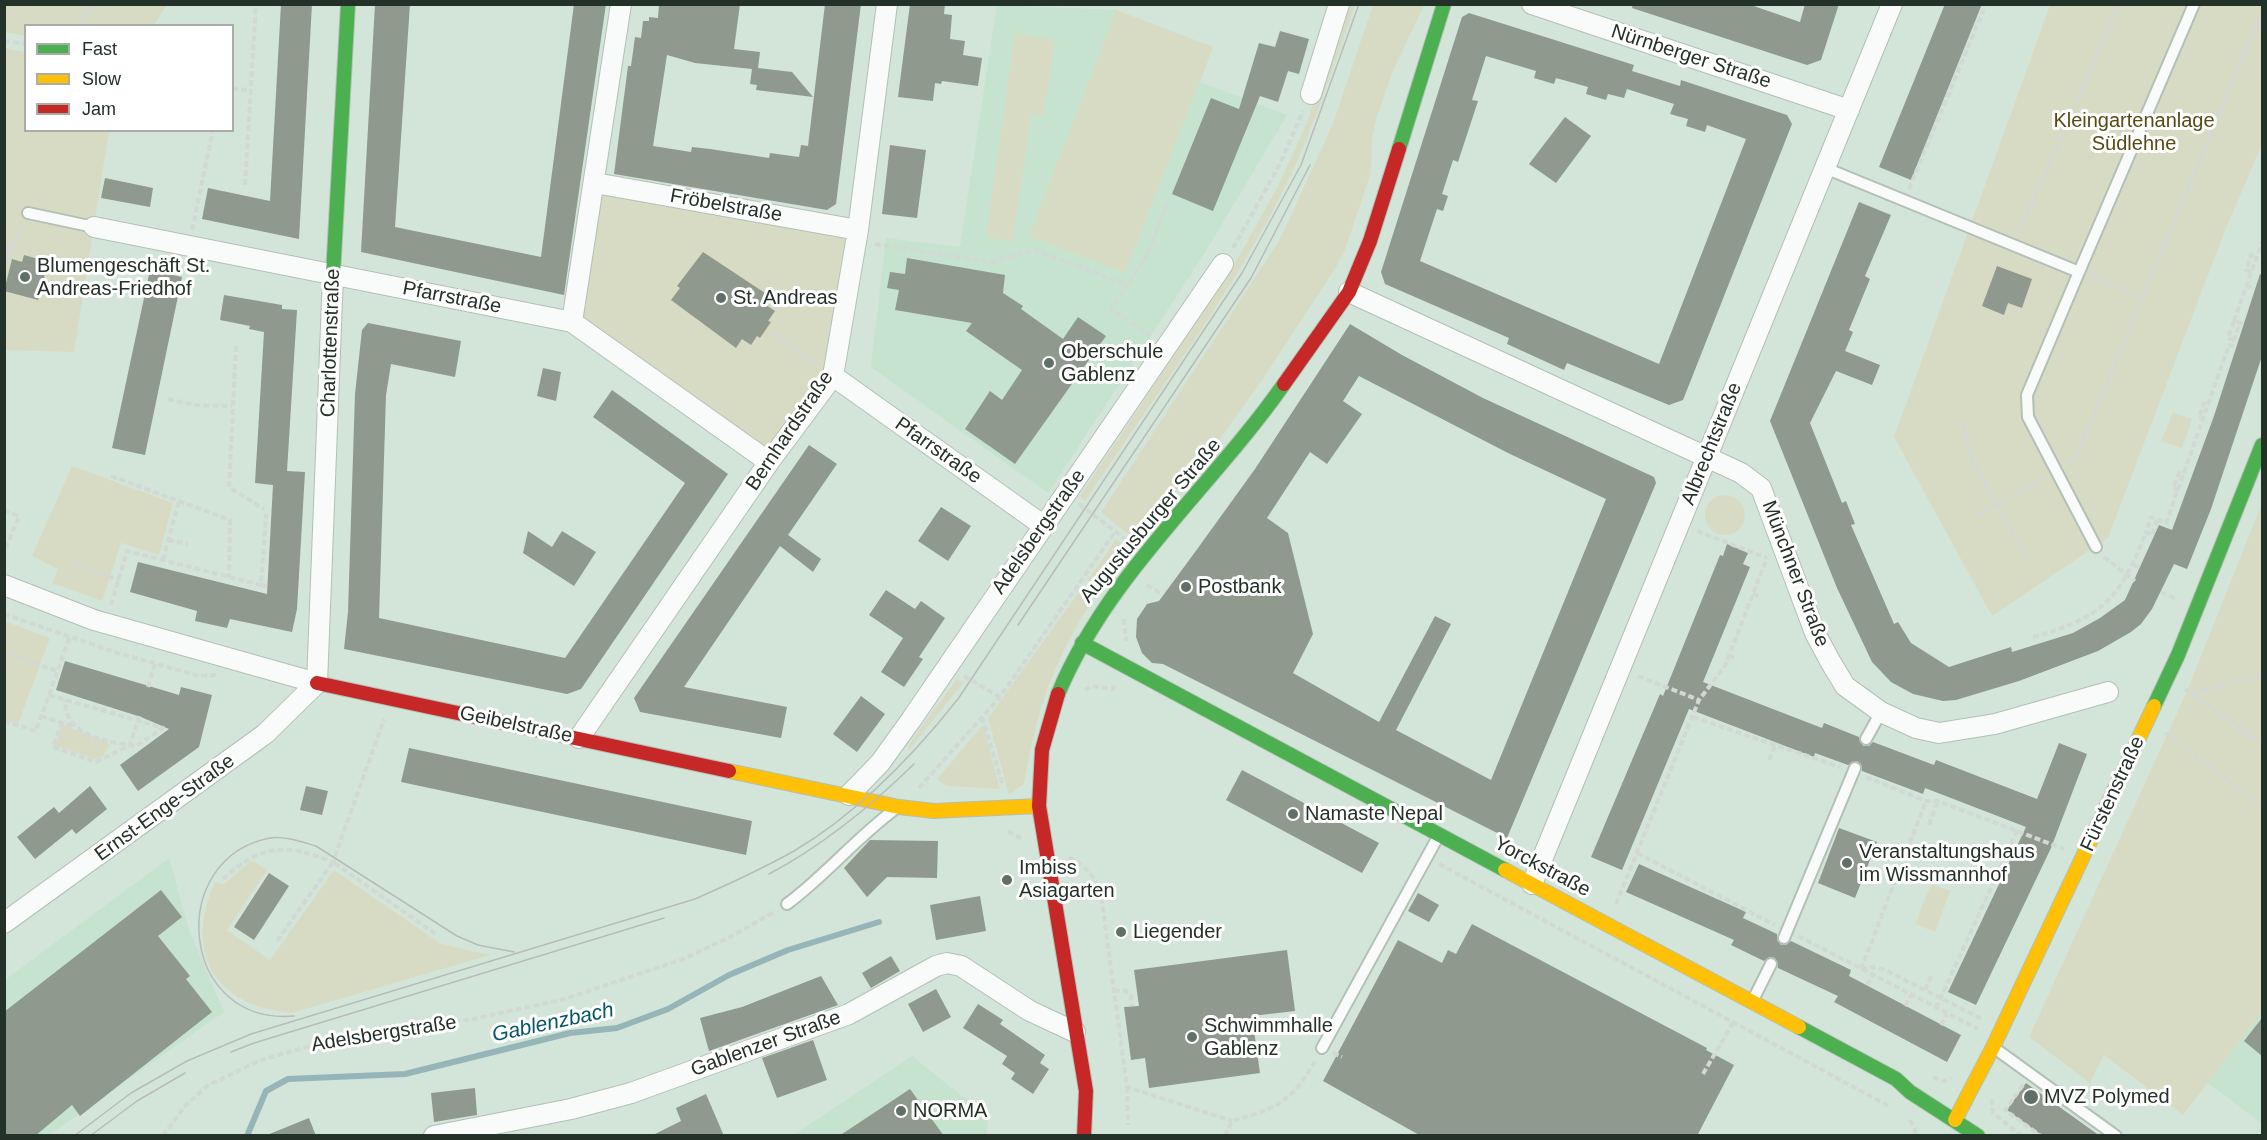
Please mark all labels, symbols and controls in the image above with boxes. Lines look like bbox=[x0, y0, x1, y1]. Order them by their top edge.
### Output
street label: Nürnberger Straße bbox=[1608, 20, 1774, 94]
legend bbox=[24, 24, 234, 132]
text: Fast bbox=[82, 39, 117, 59]
text: Slow bbox=[82, 69, 121, 89]
text: Jam bbox=[82, 99, 116, 119]
park label: Kleingartenanlage Südlehne bbox=[2053, 109, 2215, 156]
street label: Fröbelstraße bbox=[668, 184, 784, 228]
place label: Blumengeschäft St. Andreas-Friedhof bbox=[37, 254, 210, 301]
street label: Charlottenstraße bbox=[316, 268, 346, 418]
marker: Blumengeschäft St. Andreas-Friedhof bbox=[18, 270, 32, 284]
street label: Pfarrstraße bbox=[401, 277, 503, 319]
place label: St. Andreas bbox=[733, 286, 838, 310]
marker: St. Andreas bbox=[714, 291, 728, 305]
place label: Oberschule Gablenz bbox=[1061, 340, 1163, 387]
marker: Oberschule Gablenz bbox=[1042, 356, 1056, 370]
street label: Bernhardstraße bbox=[741, 367, 839, 495]
street label: Albrechtstraße bbox=[1677, 379, 1747, 509]
street label: Pfarrstraße bbox=[890, 412, 986, 490]
street label: Augustusburger Straße bbox=[1075, 434, 1227, 608]
street label: Adelsbergstraße bbox=[987, 465, 1091, 599]
street label: Münchner Straße bbox=[1756, 498, 1834, 650]
place label: Postbank bbox=[1198, 575, 1281, 599]
marker: Postbank bbox=[1179, 580, 1193, 594]
street label: Geibelstraße bbox=[458, 701, 574, 749]
street label: Fürstenstraße bbox=[2076, 733, 2150, 855]
street label: Ernst-Enge-Straße bbox=[91, 749, 239, 867]
place label: Namaste Nepal bbox=[1305, 802, 1443, 826]
marker: Namaste Nepal bbox=[1286, 807, 1300, 821]
street label: Yorckstraße bbox=[1490, 832, 1594, 902]
place label: Veranstaltungshaus im Wissmannhof bbox=[1859, 840, 2035, 887]
place label: Imbiss Asiagarten bbox=[1019, 856, 1115, 903]
marker: Veranstaltungshaus im Wissmannhof bbox=[1840, 856, 1854, 870]
marker: Imbiss Asiagarten bbox=[1000, 873, 1014, 887]
place label: Liegender bbox=[1133, 920, 1222, 944]
marker: Liegender bbox=[1114, 925, 1128, 939]
water label: Gablenzbach bbox=[490, 998, 616, 1048]
street label: Gablenzer Straße bbox=[688, 1006, 844, 1082]
street label: Adelsbergstraße bbox=[310, 1011, 458, 1057]
place label: Schwimmhalle Gablenz bbox=[1204, 1014, 1333, 1061]
marker: Schwimmhalle Gablenz bbox=[1185, 1030, 1199, 1044]
place label: MVZ Polymed bbox=[2044, 1085, 2170, 1109]
marker: MVZ Polymed bbox=[2022, 1088, 2040, 1106]
place label: NORMA bbox=[913, 1099, 987, 1123]
marker: NORMA bbox=[894, 1104, 908, 1118]

